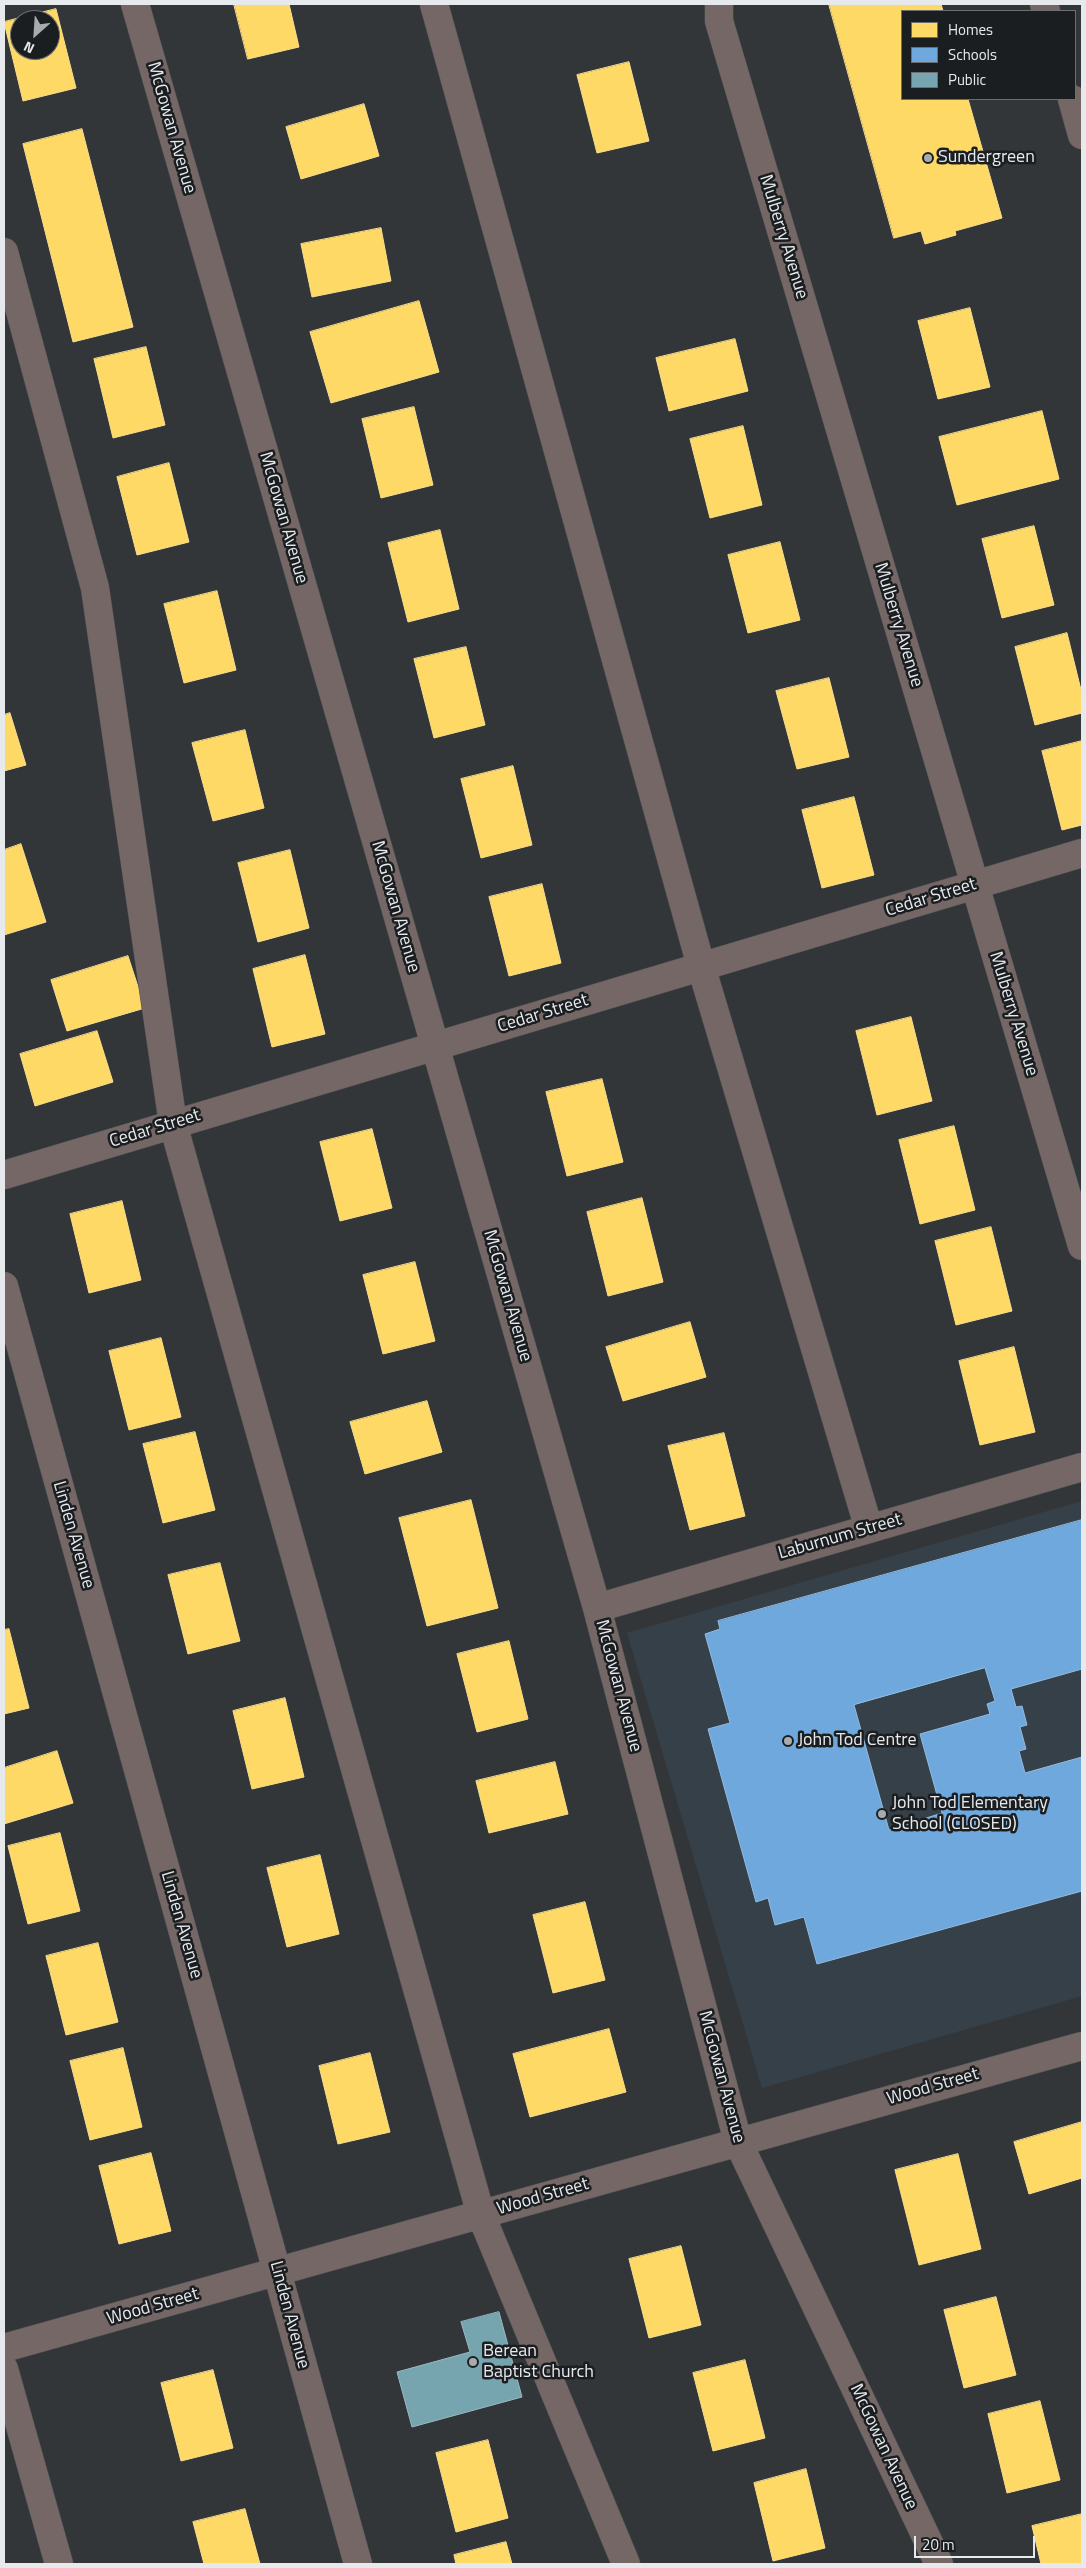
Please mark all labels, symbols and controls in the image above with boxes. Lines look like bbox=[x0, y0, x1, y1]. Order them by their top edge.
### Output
north arrow bbox=[10, 10, 60, 60]
legend bbox=[901, 10, 1076, 100]
text: Homes bbox=[948, 18, 993, 41]
text: N bbox=[20, 36, 38, 60]
text: Schools bbox=[948, 43, 997, 66]
street label: McGowan Avenue bbox=[142, 60, 200, 196]
text: Public bbox=[948, 68, 986, 91]
place label: Sundergreen bbox=[938, 147, 1035, 169]
marker: Sundergreen bbox=[922, 152, 934, 164]
street label: Mulberry Avenue bbox=[754, 172, 812, 302]
street label: McGowan Avenue bbox=[254, 450, 312, 586]
street label: Mulberry Avenue bbox=[869, 560, 927, 690]
street label: McGowan Avenue bbox=[366, 839, 424, 975]
street label: Cedar Street bbox=[883, 874, 979, 922]
street label: Mulberry Avenue bbox=[984, 949, 1042, 1079]
street label: Cedar Street bbox=[495, 990, 591, 1038]
street label: Cedar Street bbox=[107, 1105, 203, 1153]
street label: McGowan Avenue bbox=[478, 1228, 536, 1364]
street label: Linden Avenue bbox=[47, 1479, 99, 1591]
street label: Laburnum Street bbox=[776, 1509, 904, 1565]
street label: McGowan Avenue bbox=[590, 1618, 646, 1754]
place label: John Tod Centre bbox=[798, 1730, 916, 1752]
marker: John Tod Centre bbox=[782, 1735, 794, 1747]
place label: John Tod Elementary School (CLOSED) bbox=[892, 1793, 1048, 1836]
marker: John Tod Elementary School (CLOSED) bbox=[876, 1808, 888, 1820]
street label: Linden Avenue bbox=[155, 1869, 207, 1981]
street label: McGowan Avenue bbox=[693, 2009, 749, 2145]
street label: Wood Street bbox=[885, 2064, 981, 2110]
street label: Wood Street bbox=[495, 2174, 591, 2220]
street label: Linden Avenue bbox=[264, 2259, 314, 2371]
street label: Wood Street bbox=[105, 2284, 201, 2330]
place label: Berean Baptist Church bbox=[483, 2341, 594, 2384]
marker: Berean Baptist Church bbox=[467, 2356, 479, 2368]
street label: McGowan Avenue bbox=[844, 2381, 922, 2513]
scale bar bbox=[916, 2526, 1037, 2558]
text: 20 m bbox=[922, 2533, 955, 2556]

